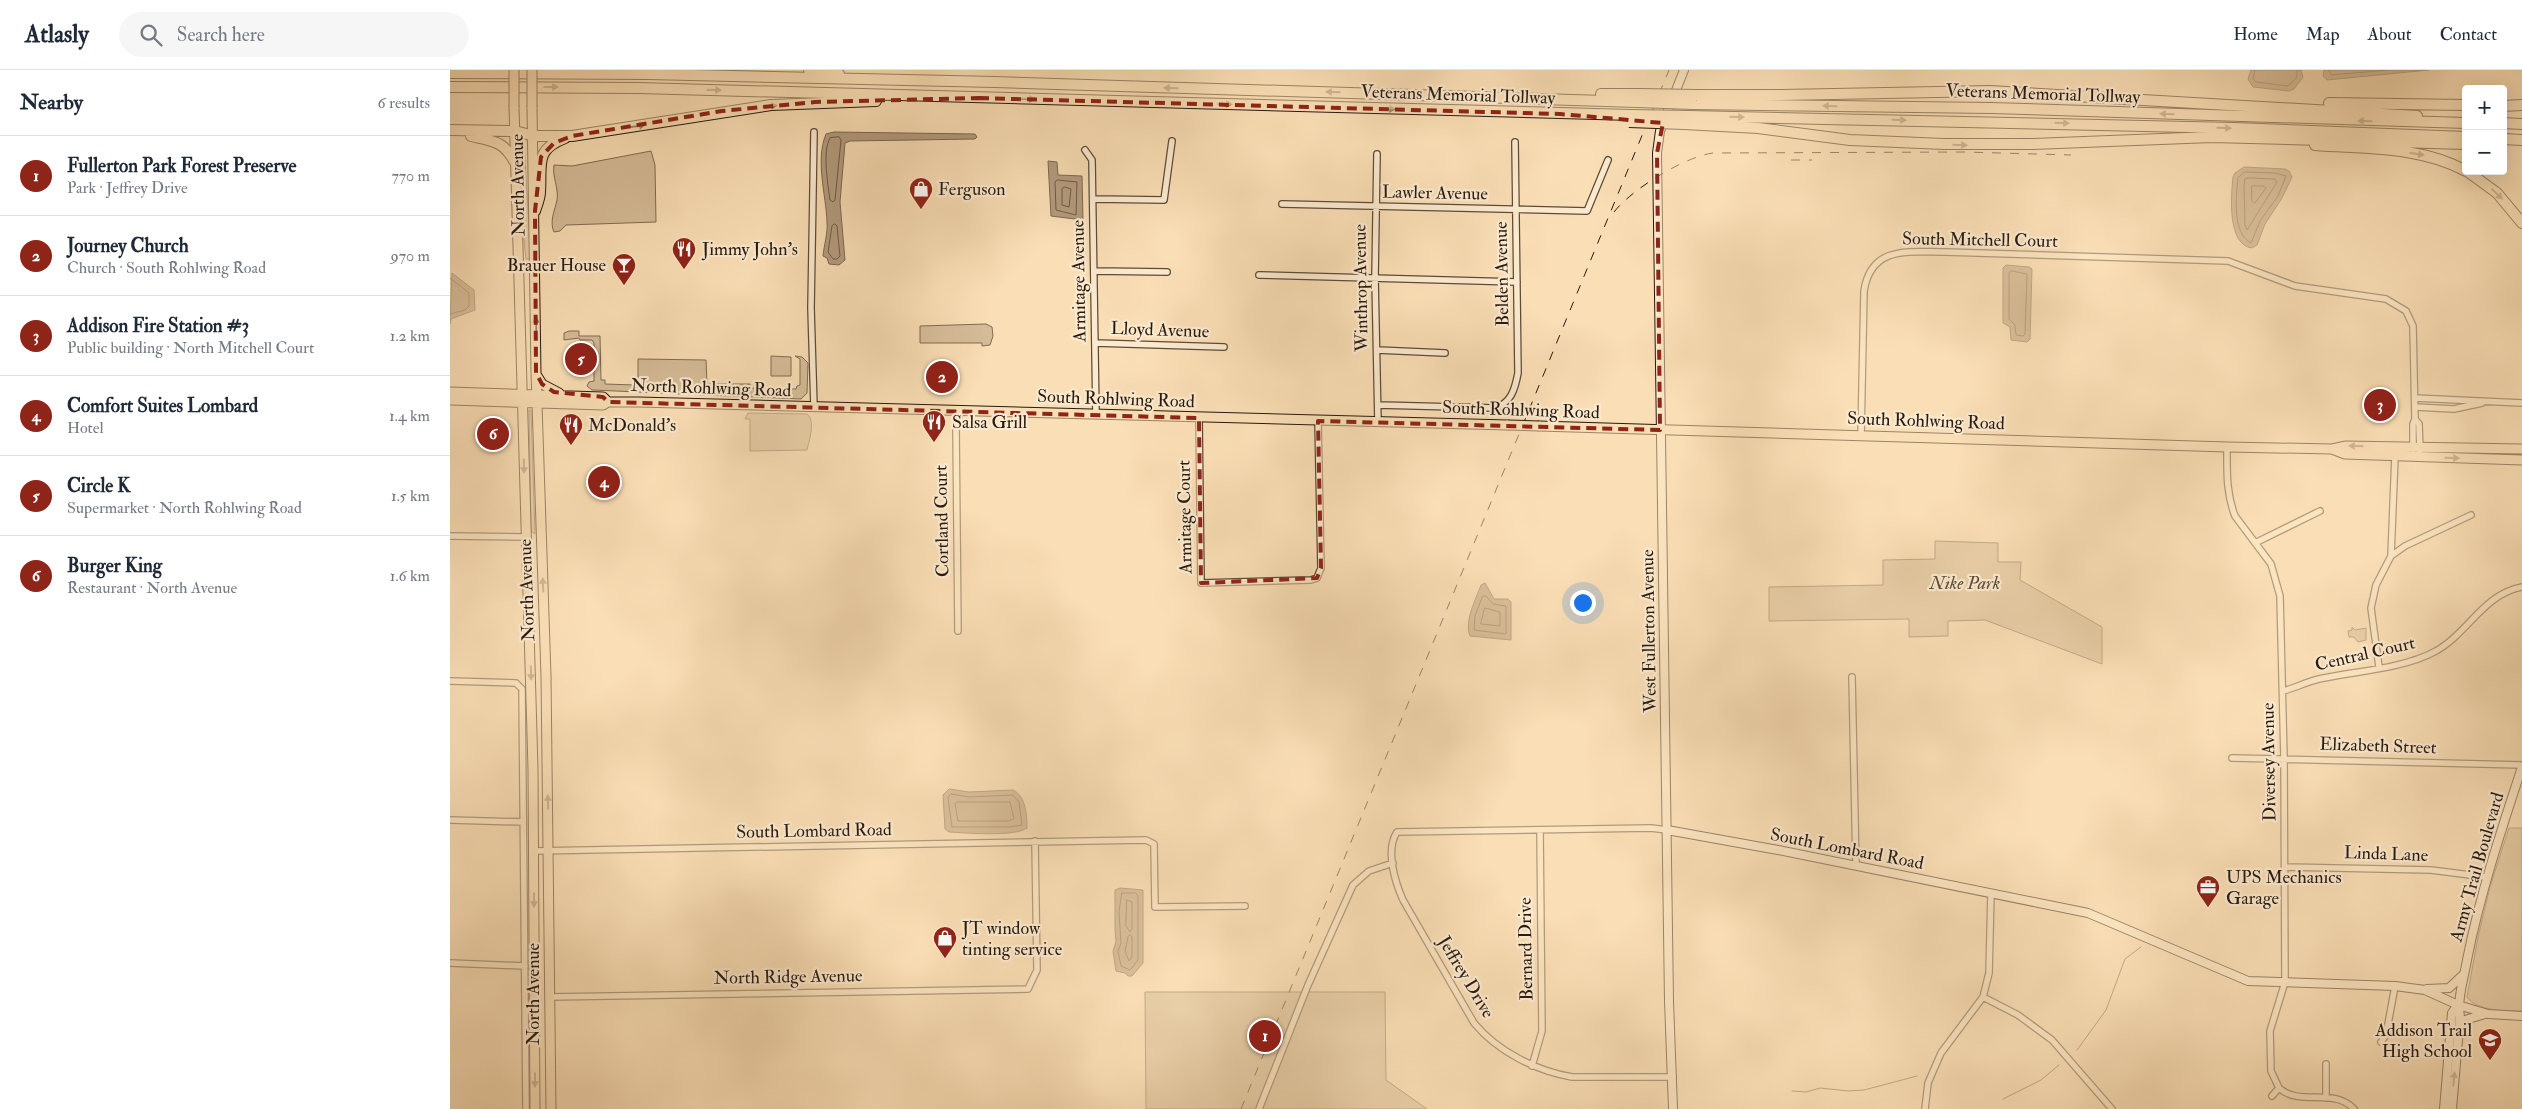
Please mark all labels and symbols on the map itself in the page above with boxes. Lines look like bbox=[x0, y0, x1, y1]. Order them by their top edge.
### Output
street label: Veterans Memorial Tollway bbox=[1945, 79, 2142, 109]
street label: Veterans Memorial Tollway bbox=[1360, 80, 1557, 110]
one-way arrow bbox=[543, 83, 559, 91]
one-way arrow bbox=[1163, 83, 1179, 91]
one-way arrow bbox=[706, 86, 722, 94]
one-way arrow bbox=[1325, 88, 1341, 96]
one-way arrow bbox=[1020, 95, 1036, 103]
one-way arrow bbox=[762, 101, 778, 109]
one-way arrow bbox=[1217, 101, 1233, 109]
one-way arrow bbox=[1822, 102, 1838, 110]
one-way arrow bbox=[1380, 105, 1396, 113]
one-way arrow bbox=[2159, 110, 2175, 118]
one-way arrow bbox=[1729, 113, 1745, 121]
one-way arrow bbox=[1892, 116, 1908, 124]
one-way arrow bbox=[2356, 117, 2372, 125]
one-way arrow bbox=[2054, 120, 2070, 128]
one-way arrow bbox=[630, 122, 646, 130]
one-way arrow bbox=[2217, 124, 2233, 132]
street label: North Avenue bbox=[506, 133, 530, 236]
one-way arrow bbox=[1952, 141, 1968, 149]
one-way arrow bbox=[2410, 151, 2426, 159]
shop icon: Ferguson bbox=[908, 176, 934, 210]
place label: Ferguson bbox=[938, 178, 1005, 201]
street label: Lawler Avenue bbox=[1382, 181, 1489, 205]
one-way arrow bbox=[2491, 188, 2503, 200]
street label: Armitage Avenue bbox=[1066, 219, 1092, 343]
street label: Belden Avenue bbox=[1490, 221, 1514, 327]
street label: Winthrop Avenue bbox=[1348, 223, 1374, 353]
street label: South Mitchell Court bbox=[1902, 227, 2058, 253]
restaurant icon: Jimmy John's bbox=[671, 236, 697, 270]
place label: Jimmy John's bbox=[701, 238, 798, 261]
bar icon: Brauer House bbox=[611, 252, 637, 286]
place label: Brauer House bbox=[507, 254, 606, 277]
one-way arrow bbox=[532, 316, 540, 332]
street label: Lloyd Avenue bbox=[1110, 317, 1210, 343]
pin: 5 bbox=[565, 340, 597, 378]
pin: 2 bbox=[926, 358, 958, 396]
street label: North Rohlwing Road bbox=[630, 374, 792, 402]
street label: South Rohlwing Road bbox=[1037, 385, 1195, 413]
pin: 3 bbox=[2364, 386, 2396, 424]
street label: South Rohlwing Road bbox=[1442, 396, 1600, 424]
street label: South Rohlwing Road bbox=[1847, 407, 2005, 435]
restaurant icon: Salsa Grill bbox=[921, 409, 947, 443]
place label: Salsa Grill bbox=[952, 411, 1028, 434]
restaurant icon: McDonald's bbox=[558, 412, 584, 446]
place label: McDonald's bbox=[588, 414, 676, 437]
pin: 6 bbox=[477, 415, 509, 453]
one-way arrow bbox=[2348, 442, 2364, 450]
one-way arrow bbox=[2444, 455, 2460, 463]
one-way arrow bbox=[521, 458, 529, 474]
street label: Armitage Court bbox=[1173, 460, 1198, 575]
pin: 4 bbox=[588, 463, 620, 501]
street label: Cortland Court bbox=[930, 465, 954, 577]
street label: North Avenue bbox=[514, 538, 540, 641]
street label: West Fullerton Avenue bbox=[1636, 549, 1662, 714]
park label: Nike Park bbox=[1929, 572, 2000, 595]
one-way arrow bbox=[539, 576, 547, 592]
your location bbox=[1570, 590, 1596, 616]
street label: Central Court bbox=[2313, 631, 2417, 677]
one-way arrow bbox=[527, 665, 535, 681]
street label: Diversey Avenue bbox=[2256, 702, 2282, 822]
street label: Elizabeth Street bbox=[2319, 732, 2437, 760]
street label: Army Trail Boulevard bbox=[2444, 789, 2509, 945]
one-way arrow bbox=[543, 794, 551, 810]
street label: South Lombard Road bbox=[736, 818, 892, 844]
street label: South Lombard Road bbox=[1768, 823, 1926, 875]
street label: Linda Lane bbox=[2343, 841, 2429, 867]
place label: UPS Mechanics Garage bbox=[2226, 866, 2342, 910]
office icon: UPS Mechanics Garage bbox=[2195, 874, 2221, 908]
one-way arrow bbox=[530, 892, 538, 908]
street label: Bernard Drive bbox=[1514, 897, 1538, 1001]
place label: JT window tinting service bbox=[961, 917, 1063, 961]
shop icon: JT window tinting service bbox=[932, 925, 958, 959]
street label: Jeffrey Drive bbox=[1432, 931, 1500, 1023]
street label: North Avenue bbox=[522, 942, 545, 1045]
street label: North Ridge Avenue bbox=[713, 964, 863, 990]
pin: 1 bbox=[1249, 1017, 1281, 1055]
place label: Addison Trail High School bbox=[2374, 1019, 2472, 1063]
school or university icon: Addison Trail High School bbox=[2477, 1027, 2503, 1061]
one-way arrow bbox=[2450, 1070, 2458, 1086]
one-way arrow bbox=[531, 1072, 539, 1088]

